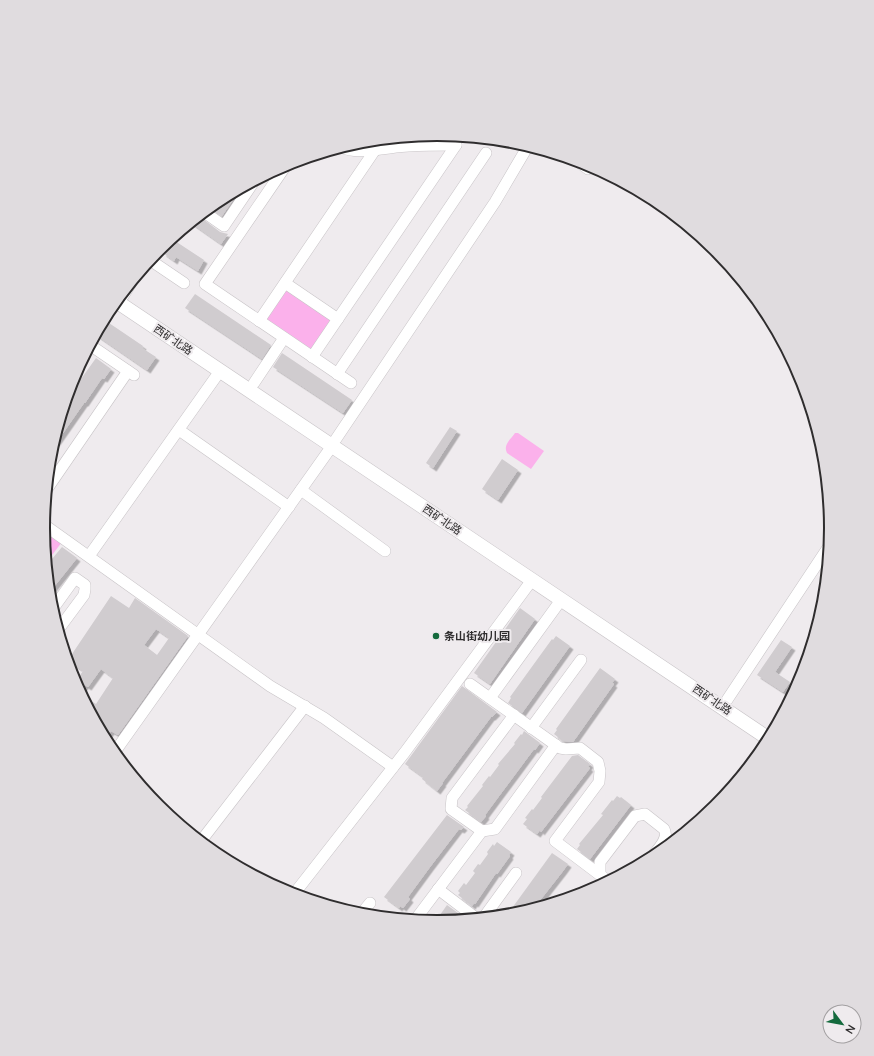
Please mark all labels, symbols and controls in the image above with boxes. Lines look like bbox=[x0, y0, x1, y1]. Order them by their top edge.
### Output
street label: 西矿北路 bbox=[151, 321, 195, 359]
street label: 西矿北路 bbox=[420, 501, 464, 539]
place label: 条山街幼儿园 bbox=[444, 629, 510, 644]
marker: 条山街幼儿园 bbox=[431, 631, 441, 641]
street label: 西矿北路 bbox=[690, 681, 734, 719]
north arrow bbox=[822, 1004, 862, 1044]
text: N bbox=[842, 1022, 859, 1037]

